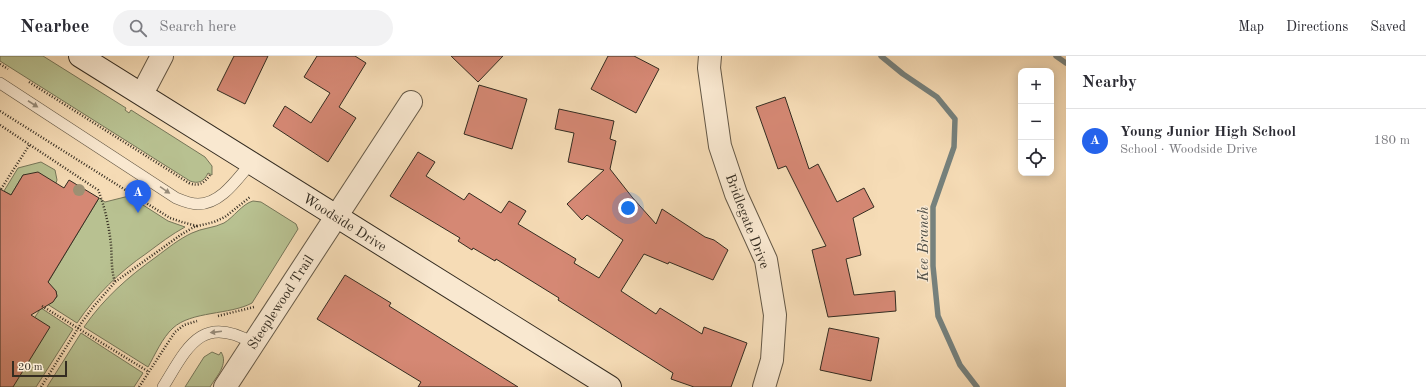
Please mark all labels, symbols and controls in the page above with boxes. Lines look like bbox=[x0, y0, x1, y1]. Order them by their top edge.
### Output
search box bbox=[113, 10, 393, 46]
icon: search bbox=[127, 17, 149, 39]
text: Nearbee bbox=[20, 18, 89, 37]
text: Search here bbox=[159, 20, 236, 35]
text: Map bbox=[1238, 20, 1264, 34]
text: Directions bbox=[1286, 20, 1348, 34]
text: Saved bbox=[1370, 20, 1406, 34]
map controls bbox=[1018, 68, 1054, 176]
button: + bbox=[1018, 68, 1054, 104]
text: Nearby bbox=[1082, 74, 1137, 91]
one-way arrow bbox=[27, 101, 39, 108]
button: − bbox=[1018, 104, 1054, 140]
text: Young Junior High School bbox=[1120, 125, 1296, 140]
text: A bbox=[1090, 134, 1100, 147]
text: 180 m bbox=[1373, 134, 1410, 147]
button: locate bbox=[1018, 140, 1054, 176]
text: School · Woodside Drive bbox=[1120, 143, 1257, 156]
street label: Bridlegate Drive bbox=[723, 172, 772, 271]
pin: A bbox=[125, 180, 151, 213]
one-way arrow bbox=[159, 187, 171, 194]
street label: Woodside Drive bbox=[300, 191, 389, 254]
your location bbox=[618, 198, 638, 218]
water label: Kee Branch bbox=[917, 206, 932, 283]
street label: Steeplewood Trail bbox=[245, 253, 317, 352]
one-way arrow bbox=[210, 329, 222, 336]
scale bar bbox=[12, 359, 67, 378]
text: 20 m bbox=[18, 362, 43, 373]

